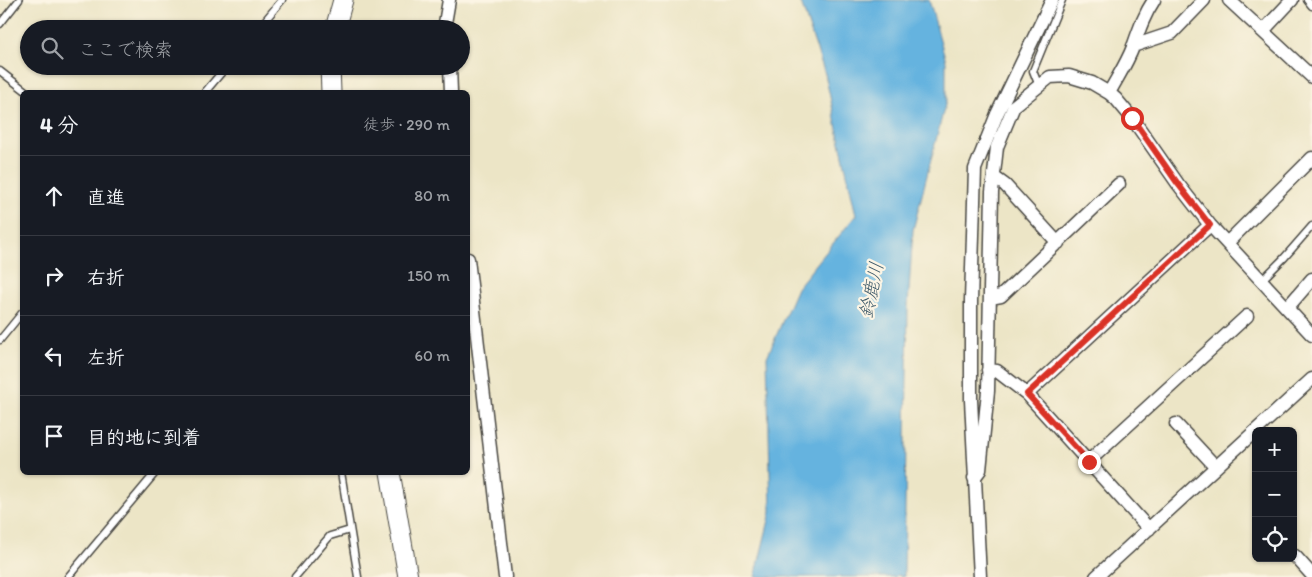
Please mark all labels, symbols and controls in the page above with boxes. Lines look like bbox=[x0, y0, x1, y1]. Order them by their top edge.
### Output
search box bbox=[20, 20, 470, 75]
icon: search bbox=[38, 34, 66, 62]
text: ここで検索 bbox=[78, 38, 173, 61]
route start bbox=[1121, 107, 1144, 130]
text: 4 分 bbox=[40, 112, 78, 137]
text: 徒歩 · 290 m bbox=[363, 115, 450, 134]
icon: ahead bbox=[40, 182, 68, 210]
text: 直進 bbox=[87, 186, 125, 209]
text: 80 m bbox=[414, 186, 450, 205]
water label: 鈴鹿川 bbox=[854, 260, 888, 320]
icon: right bbox=[40, 262, 68, 290]
text: 右折 bbox=[87, 266, 125, 289]
text: 150 m bbox=[407, 266, 450, 285]
icon: left bbox=[40, 342, 68, 370]
text: 左折 bbox=[87, 346, 125, 369]
text: 60 m bbox=[415, 346, 450, 365]
icon: arrive bbox=[40, 422, 68, 450]
text: 目的地に到着 bbox=[87, 426, 201, 449]
map controls bbox=[1252, 427, 1297, 562]
button: + bbox=[1252, 427, 1297, 472]
route end bbox=[1078, 451, 1101, 474]
button: − bbox=[1252, 472, 1297, 517]
button: locate bbox=[1252, 517, 1297, 562]

